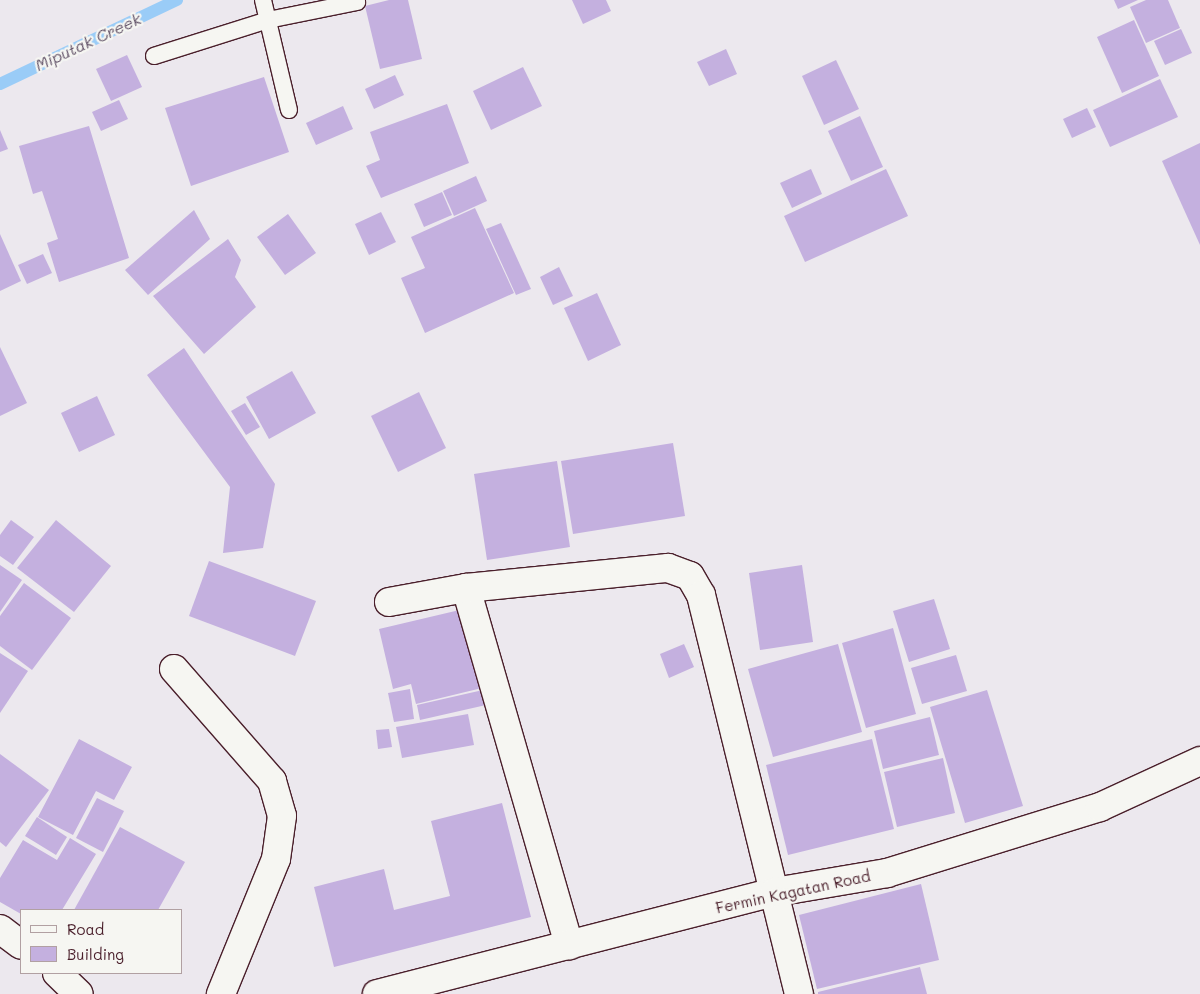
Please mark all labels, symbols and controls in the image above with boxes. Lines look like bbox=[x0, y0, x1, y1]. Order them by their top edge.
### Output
water label: Miputak Creek bbox=[32, 9, 144, 75]
street label: Fermin Kagatan Road bbox=[714, 867, 872, 917]
legend bbox=[20, 909, 182, 974]
text: Road bbox=[67, 919, 104, 939]
text: Building bbox=[67, 944, 124, 964]

